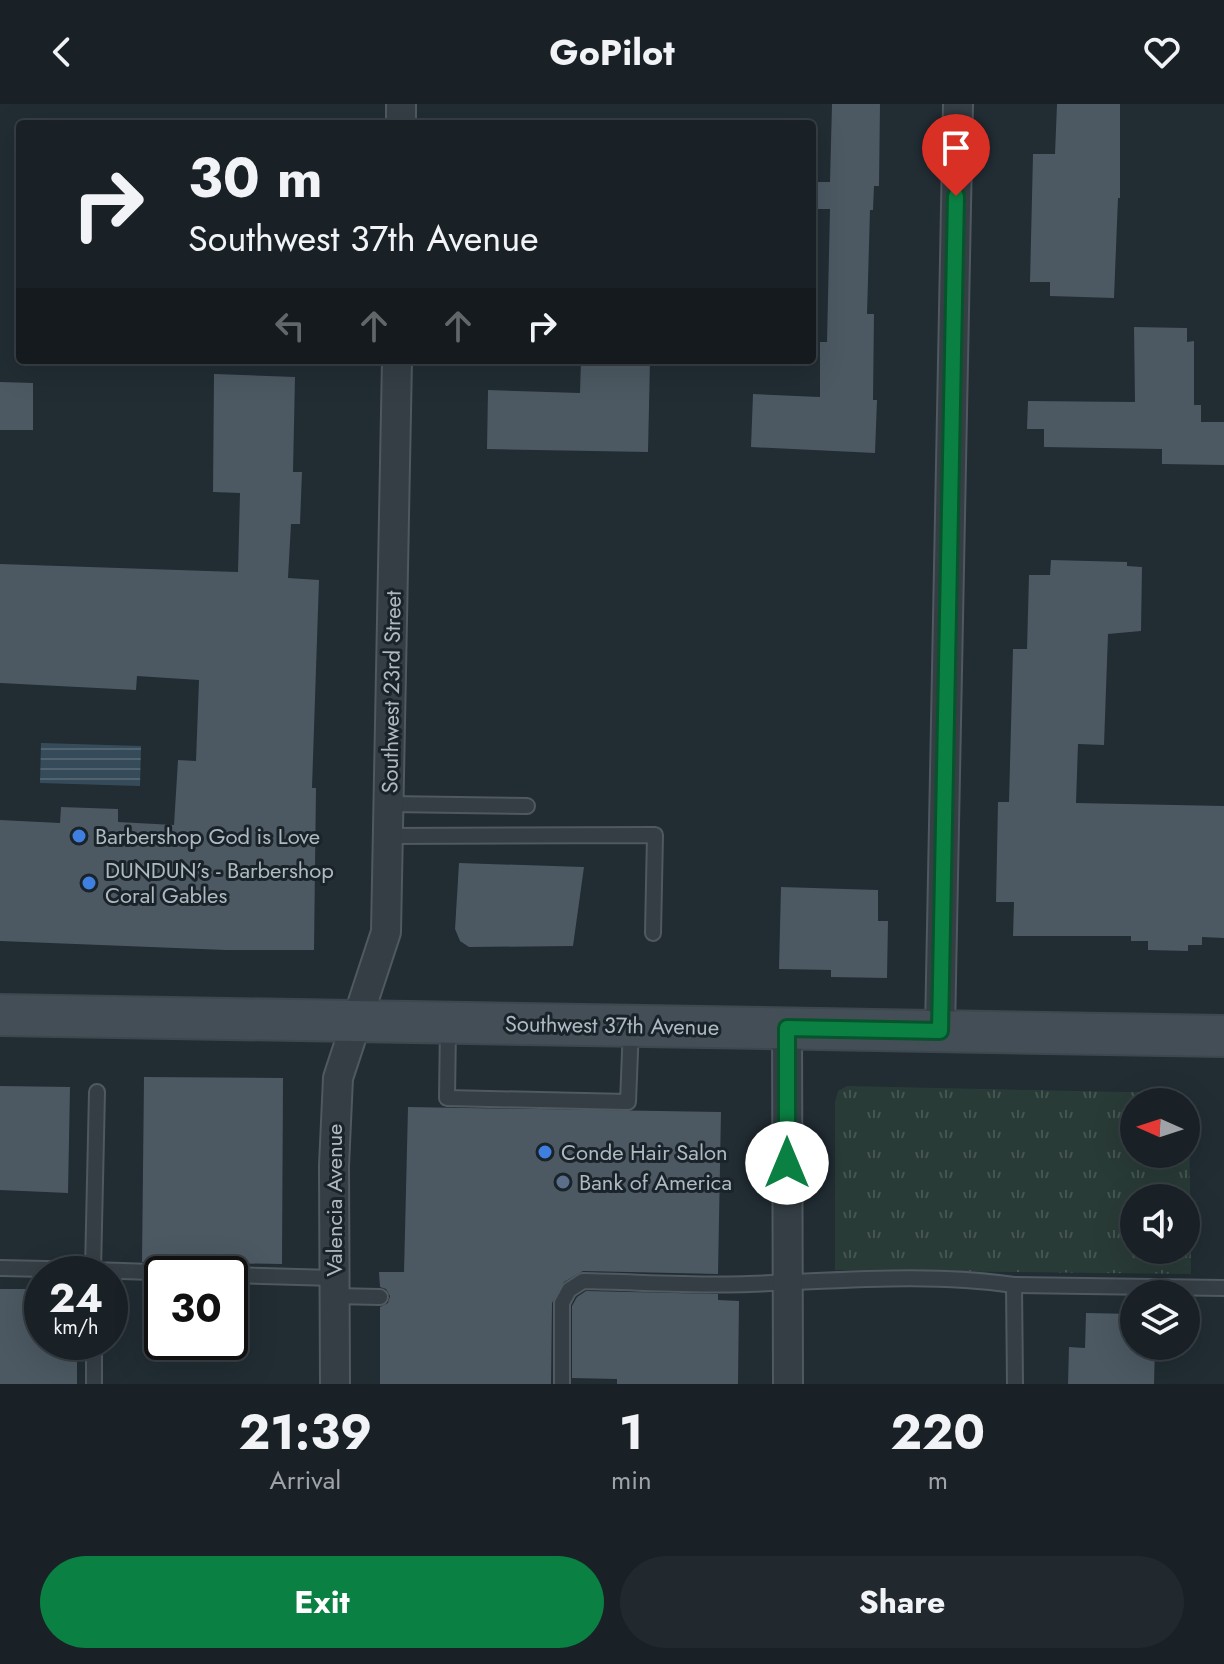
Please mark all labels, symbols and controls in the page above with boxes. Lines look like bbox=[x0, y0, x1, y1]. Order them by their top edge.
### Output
text: GoPilot bbox=[549, 26, 675, 78]
icon: back bbox=[40, 30, 84, 74]
icon: heart bbox=[1140, 30, 1184, 74]
pin bbox=[922, 114, 990, 196]
icon: arrive bbox=[934, 126, 978, 170]
text: 30 m bbox=[188, 137, 323, 218]
icon: right bbox=[56, 152, 160, 256]
text: Southwest 37th Avenue bbox=[188, 212, 539, 264]
icon: left bbox=[268, 304, 312, 348]
icon: ahead bbox=[352, 304, 396, 348]
icon: ahead bbox=[436, 304, 480, 348]
icon: right bbox=[520, 304, 564, 348]
street label: Southwest 23rd Street bbox=[373, 590, 409, 794]
place label: Barbershop God is Love bbox=[95, 820, 320, 852]
marker: Barbershop God is Love bbox=[70, 827, 88, 845]
place label: DUNDUN’s - Barbershop Coral Gables bbox=[105, 854, 334, 911]
marker: DUNDUN’s - Barbershop Coral Gables bbox=[80, 874, 98, 892]
street label: Southwest 37th Avenue bbox=[505, 1007, 719, 1043]
north arrow bbox=[1120, 1088, 1200, 1168]
map controls bbox=[1120, 1088, 1200, 1360]
position arrow bbox=[745, 1121, 829, 1205]
street label: Valencia Avenue bbox=[318, 1124, 350, 1276]
place label: Conde Hair Salon bbox=[561, 1136, 728, 1168]
marker: Conde Hair Salon bbox=[536, 1143, 554, 1161]
place label: Bank of America bbox=[579, 1166, 732, 1198]
marker: Bank of America bbox=[554, 1173, 572, 1191]
button: sound bbox=[1120, 1184, 1200, 1264]
speed limit sign: 30 bbox=[144, 1256, 248, 1360]
text: 24 bbox=[49, 1269, 103, 1327]
button: layers bbox=[1120, 1280, 1200, 1360]
text: km/h bbox=[53, 1313, 99, 1342]
text: 21:39 bbox=[239, 1398, 372, 1467]
text: 1 bbox=[619, 1398, 643, 1467]
text: 220 bbox=[890, 1398, 985, 1467]
text: Arrival bbox=[270, 1461, 341, 1499]
text: min bbox=[611, 1461, 652, 1499]
text: m bbox=[928, 1461, 948, 1499]
button: Exit bbox=[40, 1556, 604, 1648]
button: Share bbox=[620, 1556, 1184, 1648]

